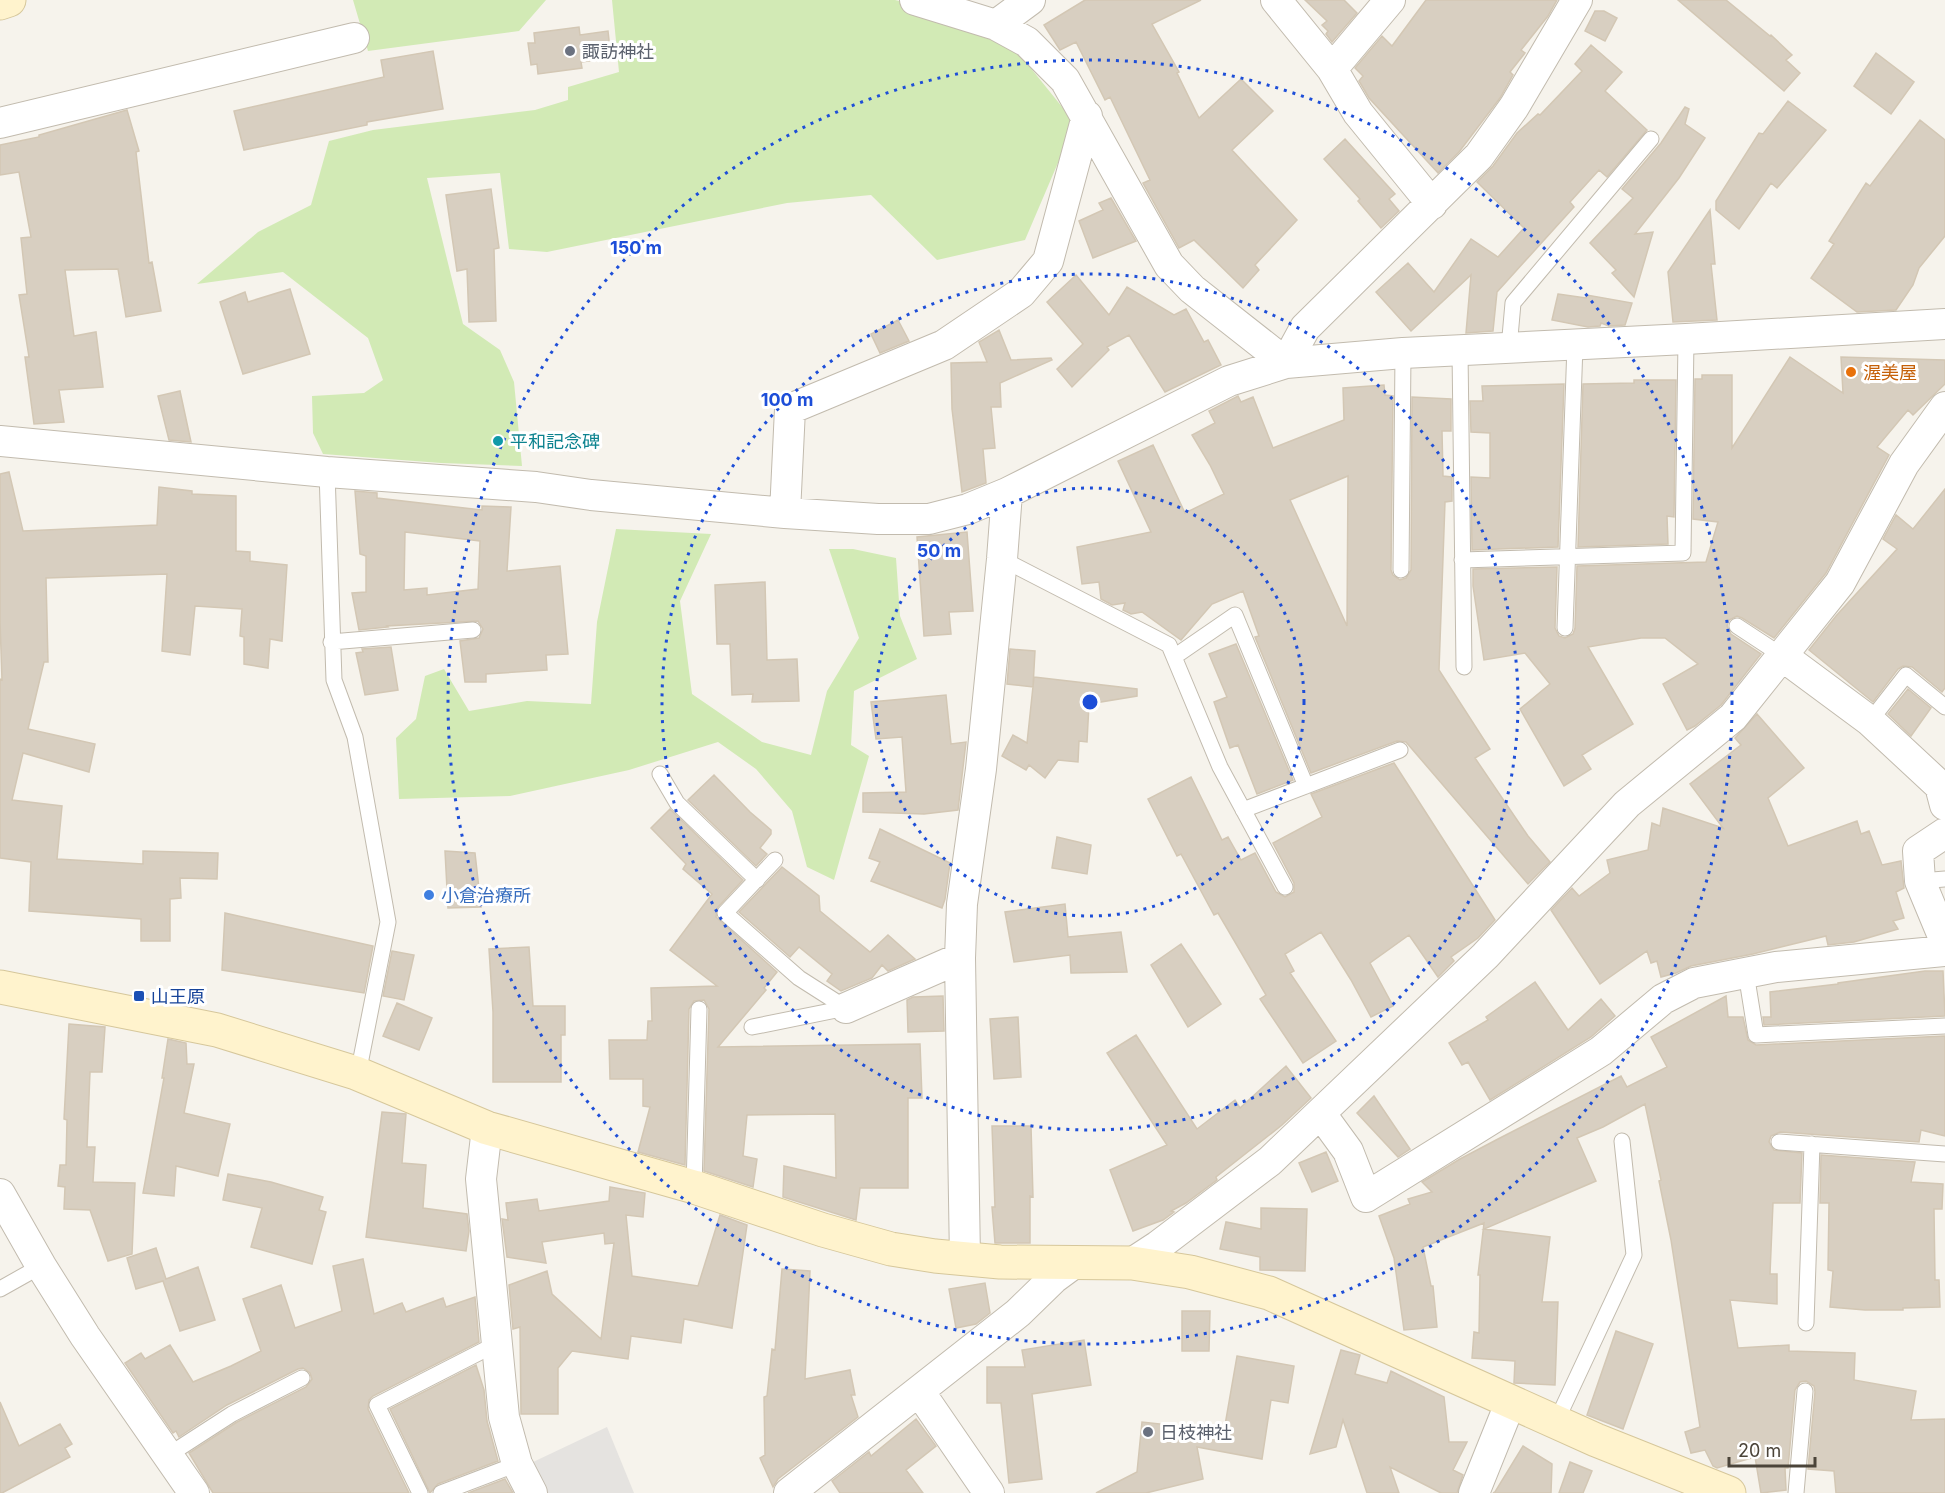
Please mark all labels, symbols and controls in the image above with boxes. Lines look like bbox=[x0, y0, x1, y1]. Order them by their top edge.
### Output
place label: 諏訪神社 bbox=[582, 41, 654, 62]
marker: 諏訪神社 bbox=[563, 44, 577, 58]
text: 150 m bbox=[610, 237, 662, 258]
place label: 渥美屋 bbox=[1863, 362, 1917, 383]
marker: 渥美屋 bbox=[1844, 365, 1858, 379]
text: 100 m bbox=[761, 389, 813, 410]
place label: 平和記念碑 bbox=[510, 431, 600, 452]
marker: 平和記念碑 bbox=[491, 434, 505, 448]
text: 50 m bbox=[917, 540, 961, 561]
centre of rings bbox=[1080, 692, 1100, 712]
place label: 小倉治療所 bbox=[441, 885, 531, 906]
marker: 小倉治療所 bbox=[422, 888, 436, 902]
place label: 山王原 bbox=[151, 986, 205, 1007]
marker: 山王原 bbox=[132, 989, 146, 1003]
place label: 日枝神社 bbox=[1160, 1422, 1232, 1443]
marker: 日枝神社 bbox=[1141, 1425, 1155, 1439]
scale bar bbox=[1729, 1430, 1814, 1468]
text: 20 m bbox=[1738, 1440, 1781, 1461]

